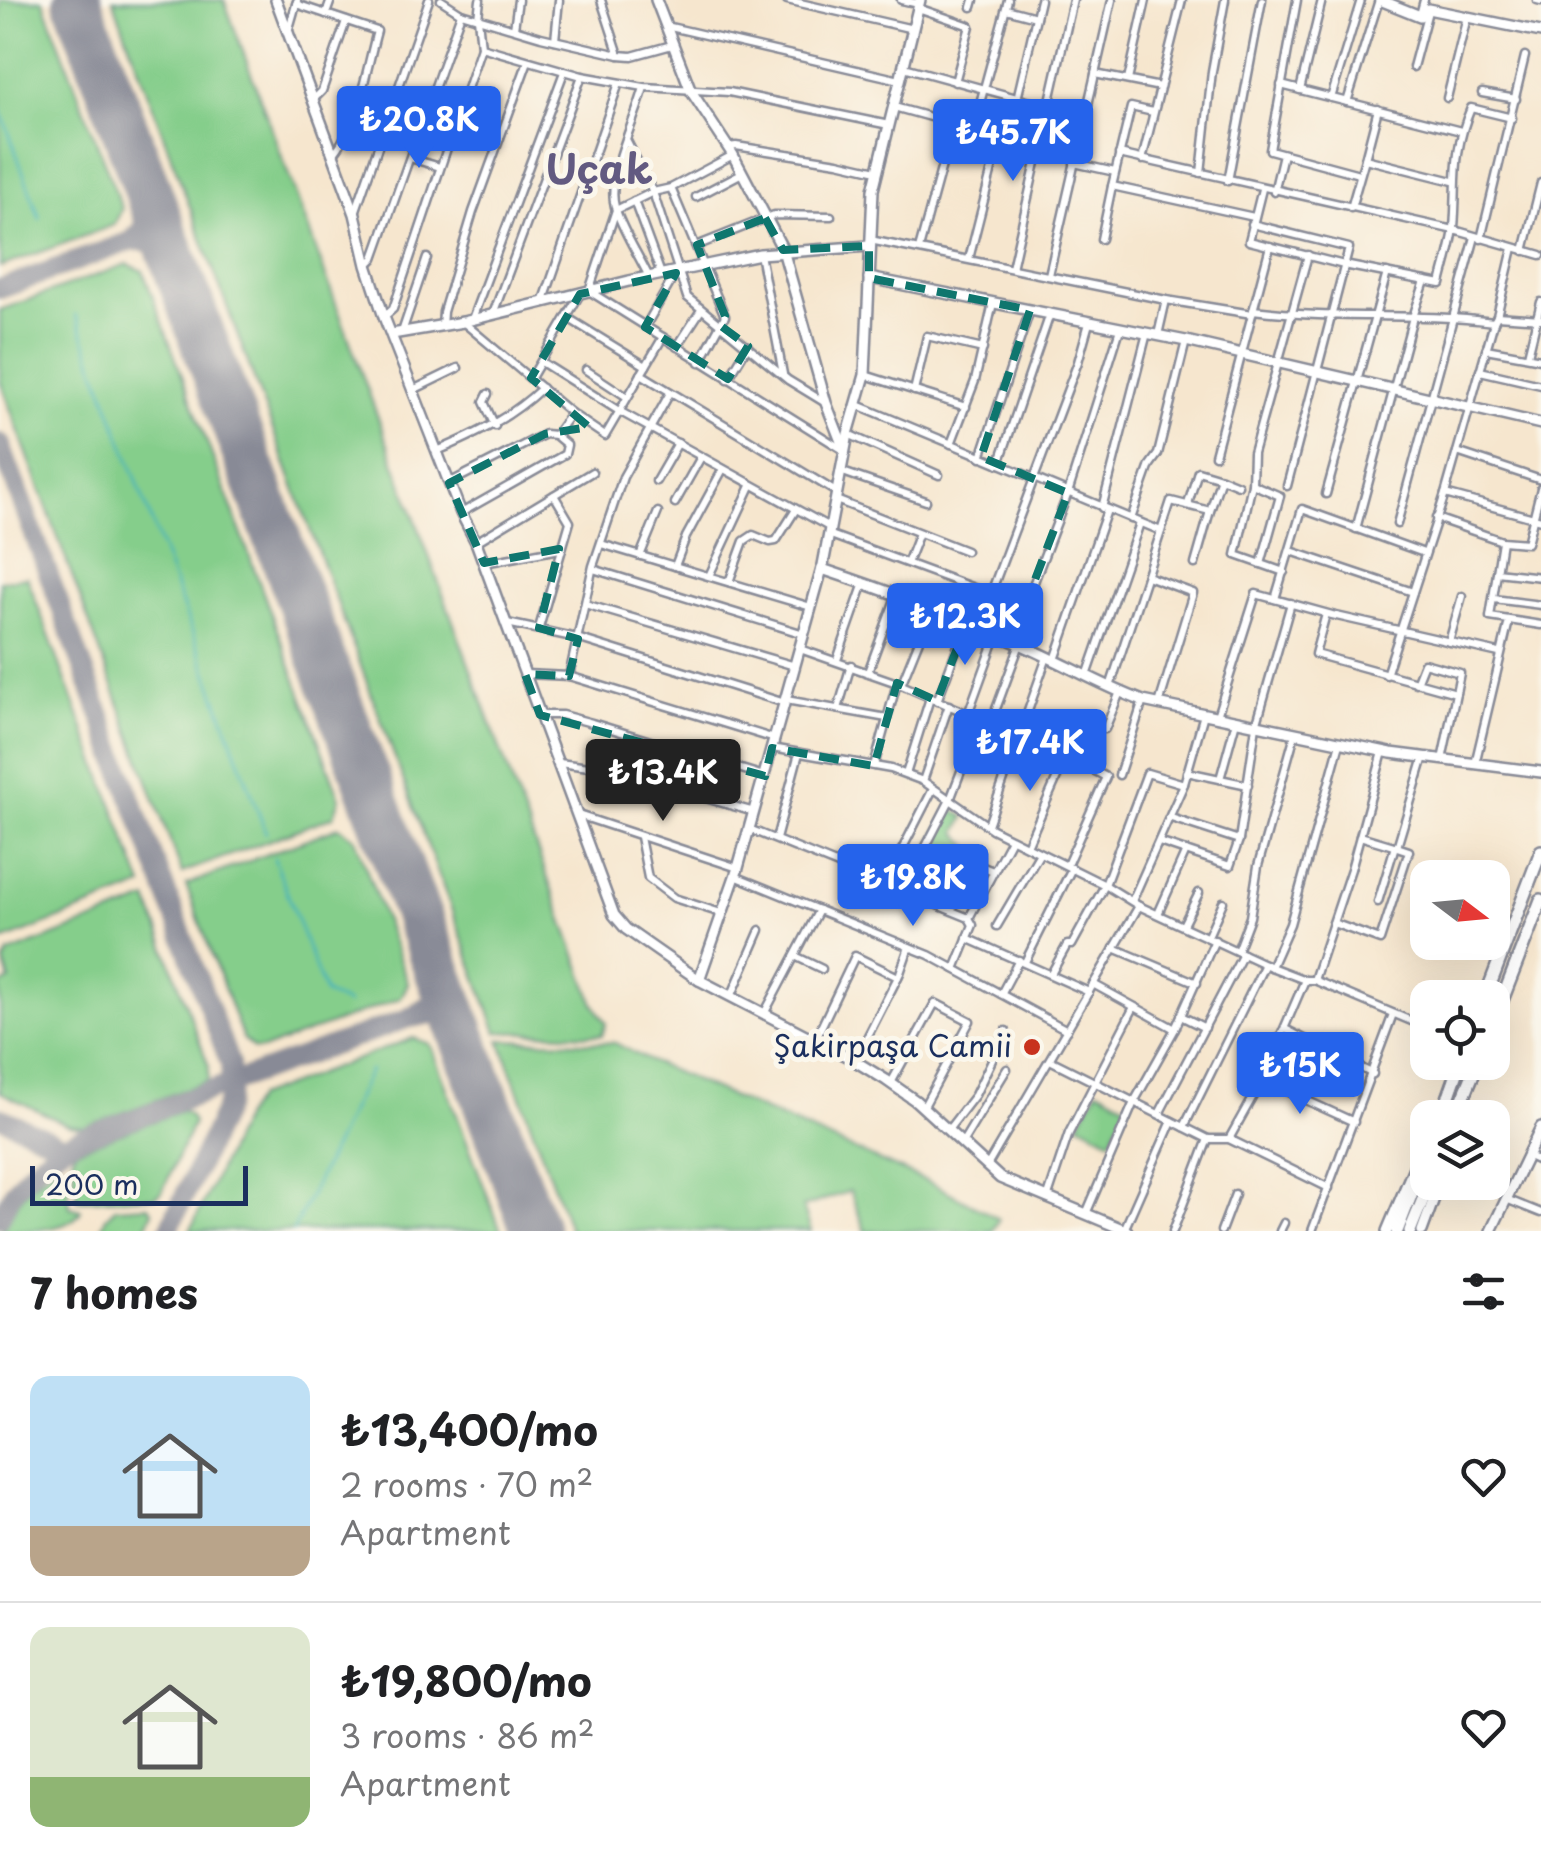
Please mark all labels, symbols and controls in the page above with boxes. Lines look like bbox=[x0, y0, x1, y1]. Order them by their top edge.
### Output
pin: ₺20.8K bbox=[338, 86, 500, 171]
text: ₺20.8K bbox=[359, 94, 479, 142]
pin: ₺45.7K bbox=[932, 99, 1094, 184]
text: ₺45.7K bbox=[955, 107, 1071, 155]
district label: Uçak bbox=[545, 137, 653, 198]
pin: ₺12.3K bbox=[884, 583, 1046, 668]
text: ₺12.3K bbox=[909, 591, 1021, 639]
pin: ₺17.4K bbox=[949, 709, 1111, 794]
text: ₺17.4K bbox=[975, 717, 1085, 765]
pin: ₺13.4K bbox=[582, 739, 744, 824]
text: ₺13.4K bbox=[608, 747, 718, 795]
pin: ₺19.8K bbox=[832, 844, 994, 929]
text: ₺19.8K bbox=[859, 852, 967, 900]
north arrow bbox=[1410, 860, 1510, 960]
map controls bbox=[1410, 860, 1510, 1200]
button: locate bbox=[1410, 980, 1510, 1080]
place label: Şakirpaşa Camii bbox=[773, 1022, 1012, 1067]
pin: ₺15K bbox=[1241, 1032, 1359, 1117]
marker: Şakirpaşa Camii bbox=[1021, 1036, 1043, 1058]
text: ₺15K bbox=[1259, 1040, 1341, 1088]
button: layers bbox=[1410, 1100, 1510, 1200]
scale bar bbox=[30, 1161, 248, 1206]
text: 200 m bbox=[45, 1162, 138, 1205]
text: 7 homes bbox=[30, 1260, 198, 1323]
icon: filters bbox=[1456, 1264, 1511, 1319]
text: ₺13,400/mo bbox=[340, 1397, 598, 1460]
icon: home bbox=[110, 1416, 230, 1536]
icon: heart bbox=[1456, 1449, 1511, 1504]
text: 2 rooms · 70 m² bbox=[340, 1460, 593, 1508]
text: Apartment bbox=[340, 1508, 511, 1556]
text: ₺19,800/mo bbox=[340, 1648, 592, 1711]
icon: home bbox=[110, 1667, 230, 1787]
icon: heart bbox=[1456, 1700, 1511, 1755]
text: 3 rooms · 86 m² bbox=[340, 1711, 595, 1759]
text: Apartment bbox=[340, 1759, 511, 1807]

